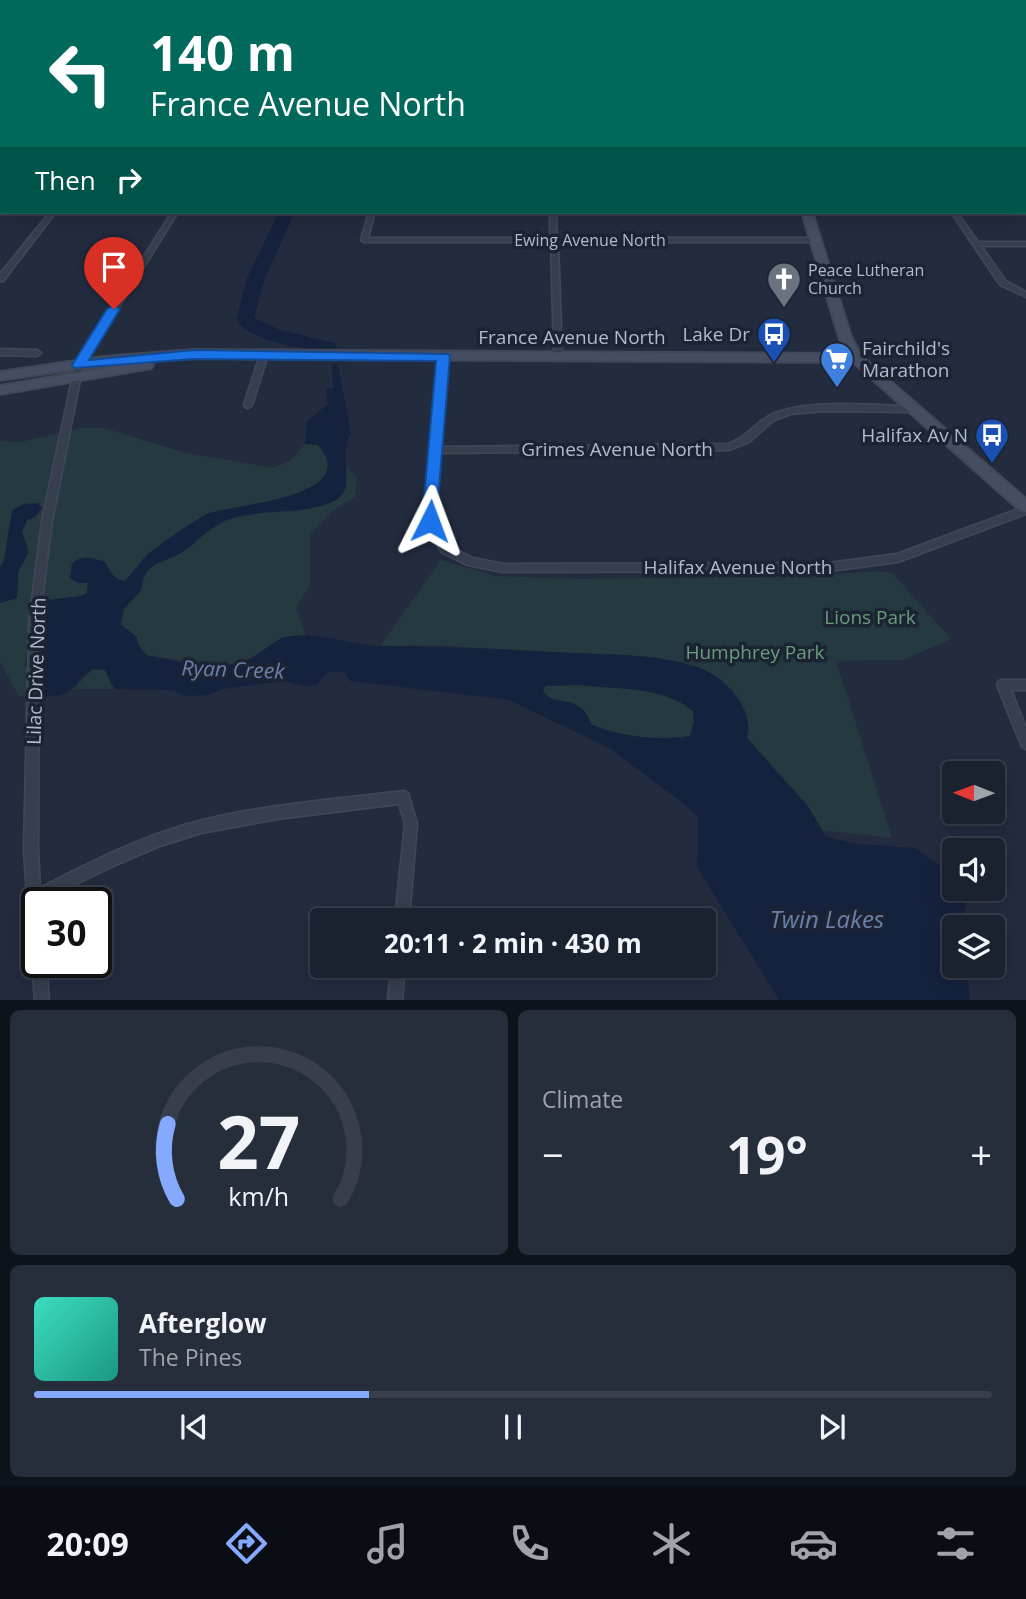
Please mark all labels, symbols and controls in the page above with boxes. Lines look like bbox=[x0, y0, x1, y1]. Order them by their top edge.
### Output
text: 140 m bbox=[150, 19, 295, 85]
icon: left bbox=[35, 28, 126, 119]
text: France Avenue North bbox=[150, 82, 466, 125]
icon: right bbox=[110, 161, 148, 199]
text: Then bbox=[35, 162, 96, 198]
street label: Ewing Avenue North bbox=[514, 229, 666, 251]
pin bbox=[84, 237, 144, 309]
icon: arrive bbox=[95, 248, 133, 286]
place label: Peace Lutheran Church bbox=[808, 259, 924, 299]
church icon: Peace Lutheran Church bbox=[765, 260, 803, 309]
bus stop icon: Lake Dr bbox=[755, 315, 793, 364]
place label: Lake Dr bbox=[682, 321, 750, 347]
street label: France Avenue North bbox=[478, 324, 666, 350]
place label: Fairchild's Marathon bbox=[862, 335, 950, 383]
supermarket icon: Fairchild's Marathon bbox=[818, 340, 856, 389]
bus stop icon: Halifax Av N bbox=[973, 416, 1011, 465]
place label: Halifax Av N bbox=[861, 422, 968, 448]
street label: Grimes Avenue North bbox=[521, 436, 713, 462]
position arrow bbox=[393, 484, 467, 558]
street label: Halifax Avenue North bbox=[644, 554, 833, 580]
street label: Lilac Drive North bbox=[20, 597, 52, 745]
park label: Lions Park bbox=[824, 604, 916, 630]
park label: Humphrey Park bbox=[685, 639, 825, 665]
water label: Ryan Creek bbox=[181, 653, 286, 685]
north arrow bbox=[942, 761, 1004, 824]
map controls bbox=[942, 761, 1005, 978]
button: sound bbox=[942, 838, 1005, 901]
speed limit sign: 30 bbox=[21, 887, 112, 978]
water label: Twin Lakes bbox=[770, 902, 884, 935]
button: layers bbox=[942, 915, 1005, 978]
text: 20:11 · 2 min · 430 m bbox=[384, 925, 642, 961]
text: Climate bbox=[542, 1083, 623, 1115]
text: 27 bbox=[217, 1091, 301, 1190]
text: 19° bbox=[726, 1118, 808, 1189]
text: − bbox=[542, 1128, 564, 1180]
text: + bbox=[970, 1128, 992, 1180]
text: km/h bbox=[229, 1178, 289, 1212]
text: Afterglow bbox=[139, 1305, 266, 1341]
text: The Pines bbox=[139, 1341, 242, 1373]
icon: previous bbox=[175, 1408, 213, 1446]
icon: pause bbox=[494, 1408, 532, 1446]
icon: next bbox=[813, 1408, 851, 1446]
icon: directions bbox=[222, 1519, 271, 1568]
icon: music bbox=[363, 1519, 412, 1568]
icon: phone bbox=[505, 1519, 554, 1568]
icon: climate bbox=[647, 1519, 696, 1568]
icon: car bbox=[789, 1519, 838, 1568]
icon: filters bbox=[931, 1519, 980, 1568]
text: 20:09 bbox=[46, 1522, 129, 1565]

